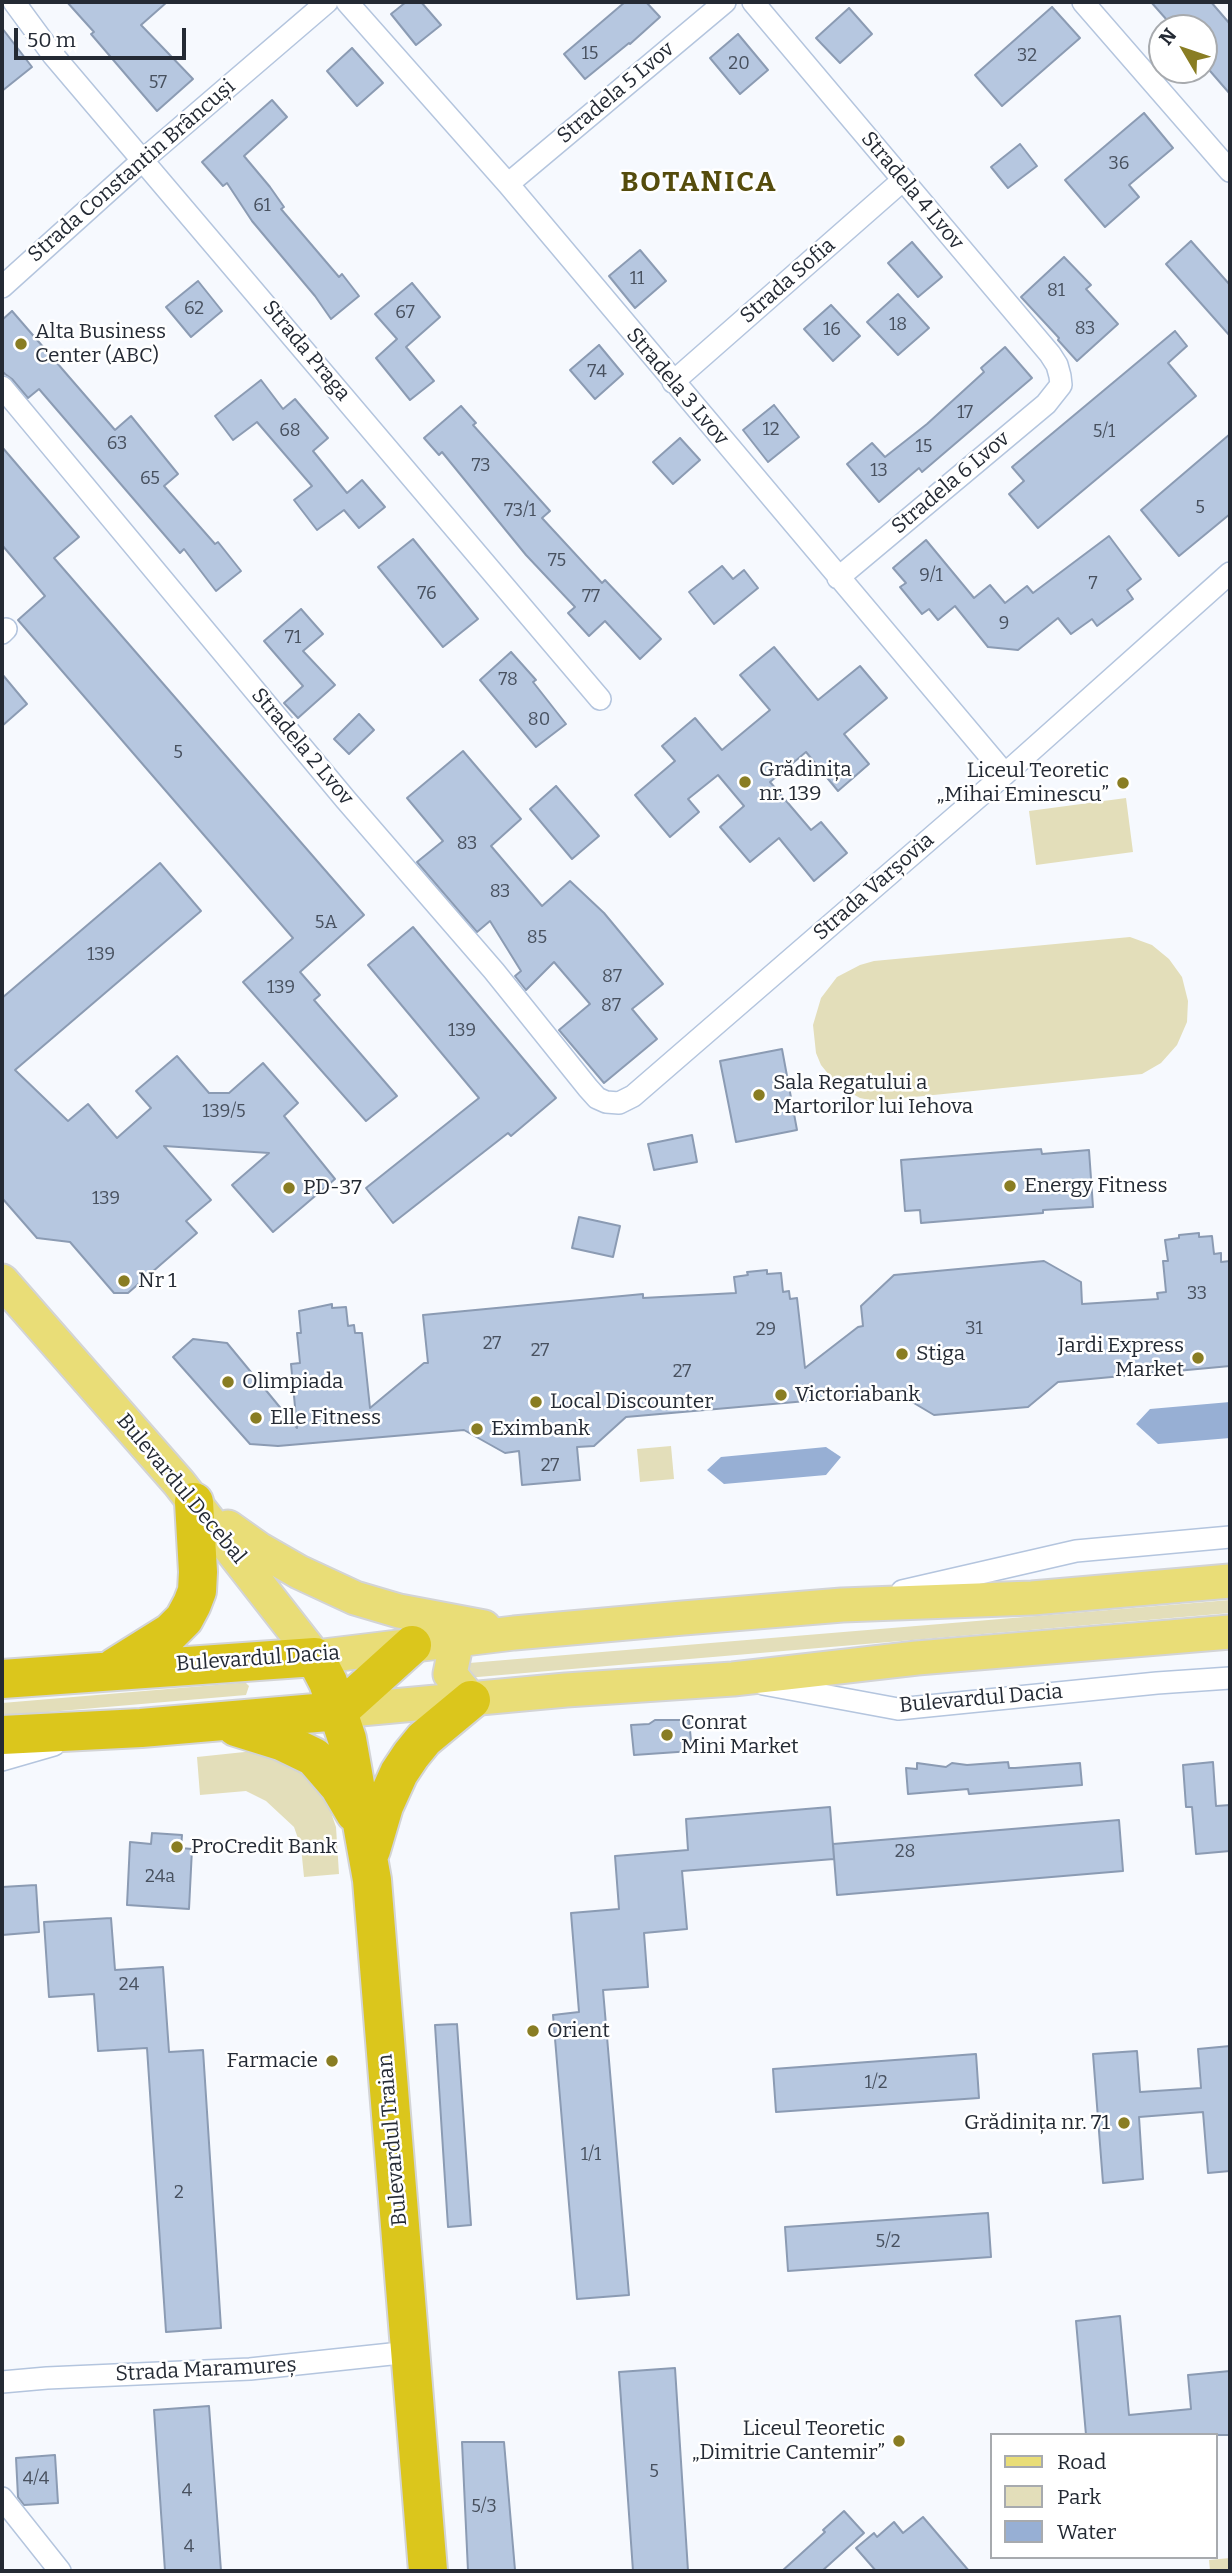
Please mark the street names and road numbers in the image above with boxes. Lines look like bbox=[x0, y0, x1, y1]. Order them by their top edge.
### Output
street label: Stradela 5 Lvov bbox=[552, 37, 680, 149]
street label: Strada Constantin Brâncuși bbox=[23, 74, 241, 268]
street label: Stradela 4 Lvov bbox=[855, 127, 969, 255]
street label: Strada Sofia bbox=[735, 233, 841, 329]
street label: Strada Praga bbox=[257, 296, 355, 406]
street label: Stradela 3 Lvov bbox=[621, 323, 733, 451]
street label: Stradela 6 Lvov bbox=[887, 426, 1015, 540]
street label: Stradela 2 Lvov bbox=[246, 683, 358, 811]
street label: Strada Varșovia bbox=[809, 828, 939, 946]
street label: Bulevardul Decebal bbox=[111, 1409, 251, 1569]
street label: Bulevardul Dacia bbox=[175, 1641, 341, 1677]
street label: Bulevardul Dacia bbox=[898, 1679, 1064, 1719]
street label: Bulevardul Traian bbox=[373, 2053, 413, 2227]
street label: Strada Maramureș bbox=[115, 2353, 297, 2387]

